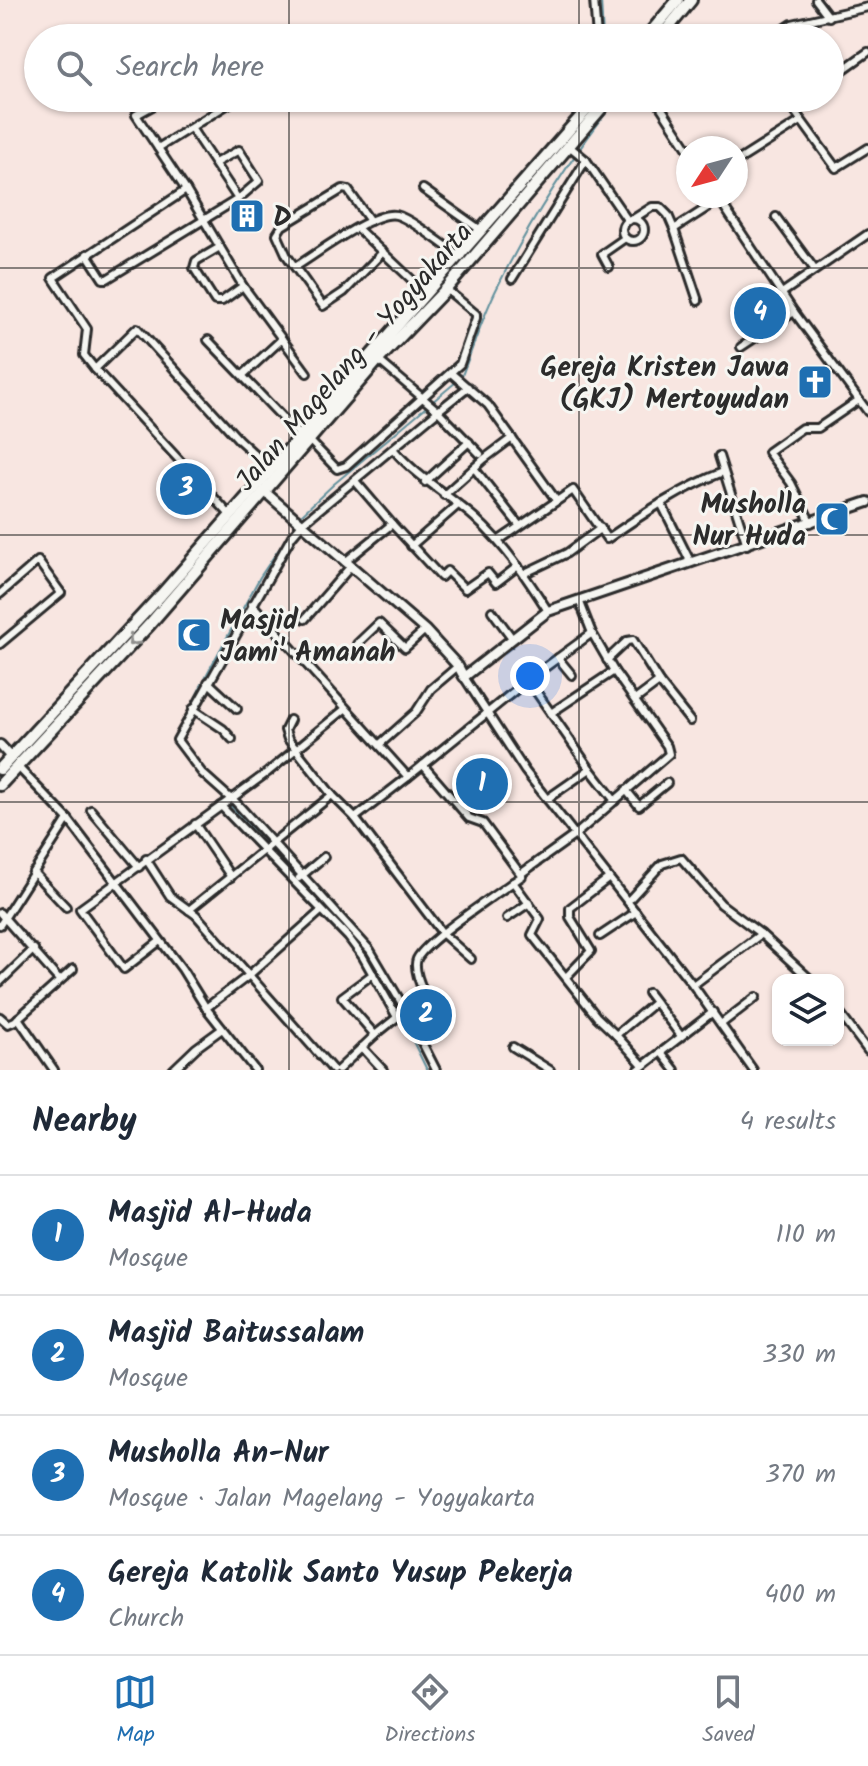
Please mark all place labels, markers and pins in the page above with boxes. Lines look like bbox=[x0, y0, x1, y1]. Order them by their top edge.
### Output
place label: D bbox=[273, 196, 292, 241]
building icon: D bbox=[228, 197, 266, 235]
pin: 4 bbox=[734, 283, 786, 343]
place label: Gereja Kristen Jawa (GKJ) Mertoyudan bbox=[540, 346, 789, 423]
church icon: Gereja Kristen Jawa (GKJ) Mertoyudan bbox=[796, 363, 834, 401]
pin: 3 bbox=[160, 459, 212, 519]
place label: Musholla Nur Huda bbox=[693, 483, 806, 560]
mosque icon: Musholla Nur Huda bbox=[813, 500, 851, 538]
place label: Masjid Jami' Amanah bbox=[220, 599, 395, 676]
mosque icon: Masjid Jami' Amanah bbox=[175, 616, 213, 654]
pin: 1 bbox=[456, 754, 508, 814]
pin: 2 bbox=[400, 985, 452, 1045]

